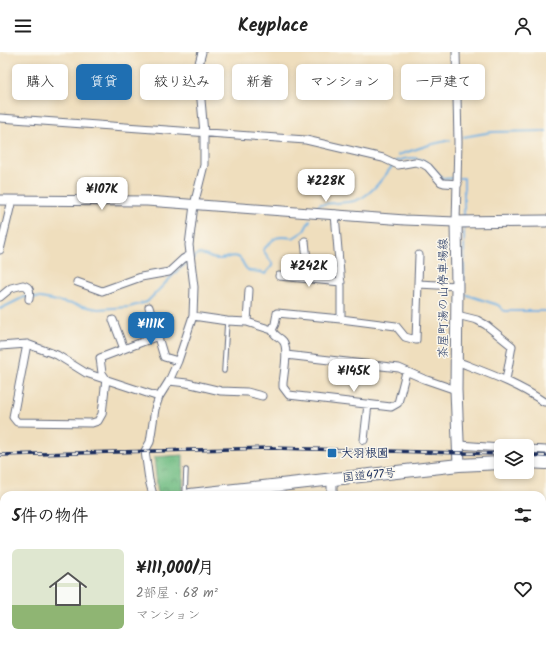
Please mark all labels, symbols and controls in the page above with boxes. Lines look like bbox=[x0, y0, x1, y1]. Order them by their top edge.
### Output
text: Keyplace bbox=[238, 12, 308, 41]
icon: menu bbox=[12, 15, 34, 37]
icon: person bbox=[512, 15, 534, 37]
chip: 購入 bbox=[12, 64, 68, 100]
chip: 賃貸 bbox=[76, 64, 132, 100]
chip: 絞り込み bbox=[140, 64, 224, 100]
chip: 新着 bbox=[232, 64, 288, 100]
chip: マンション bbox=[296, 64, 393, 100]
chip: 一戸建て bbox=[401, 64, 485, 100]
pin: ¥228K bbox=[298, 169, 354, 203]
text: ¥228K bbox=[307, 171, 345, 192]
pin: ¥107K bbox=[74, 177, 130, 211]
text: ¥107K bbox=[86, 179, 118, 200]
street label: 茶屋町湯の山停車場線 bbox=[434, 238, 453, 358]
pin: ¥242K bbox=[281, 254, 337, 288]
text: ¥242K bbox=[290, 256, 328, 277]
pin: ¥111K bbox=[123, 312, 179, 346]
text: ¥111K bbox=[137, 314, 165, 335]
pin: ¥145K bbox=[326, 359, 382, 393]
text: ¥145K bbox=[337, 361, 371, 382]
map controls bbox=[494, 439, 534, 479]
button: layers bbox=[494, 439, 534, 479]
place label: 大羽根園 bbox=[341, 444, 389, 463]
marker: 大羽根園 bbox=[326, 447, 338, 459]
street label: 国道477号 bbox=[341, 463, 397, 488]
text: 5件の物件 bbox=[12, 503, 89, 530]
icon: filters bbox=[512, 504, 534, 526]
text: ¥111,000/月 bbox=[136, 555, 214, 582]
icon: home bbox=[44, 565, 92, 613]
icon: heart bbox=[512, 578, 534, 600]
text: 2部屋 · 68 m² bbox=[136, 583, 218, 604]
text: マンション bbox=[136, 605, 200, 626]

